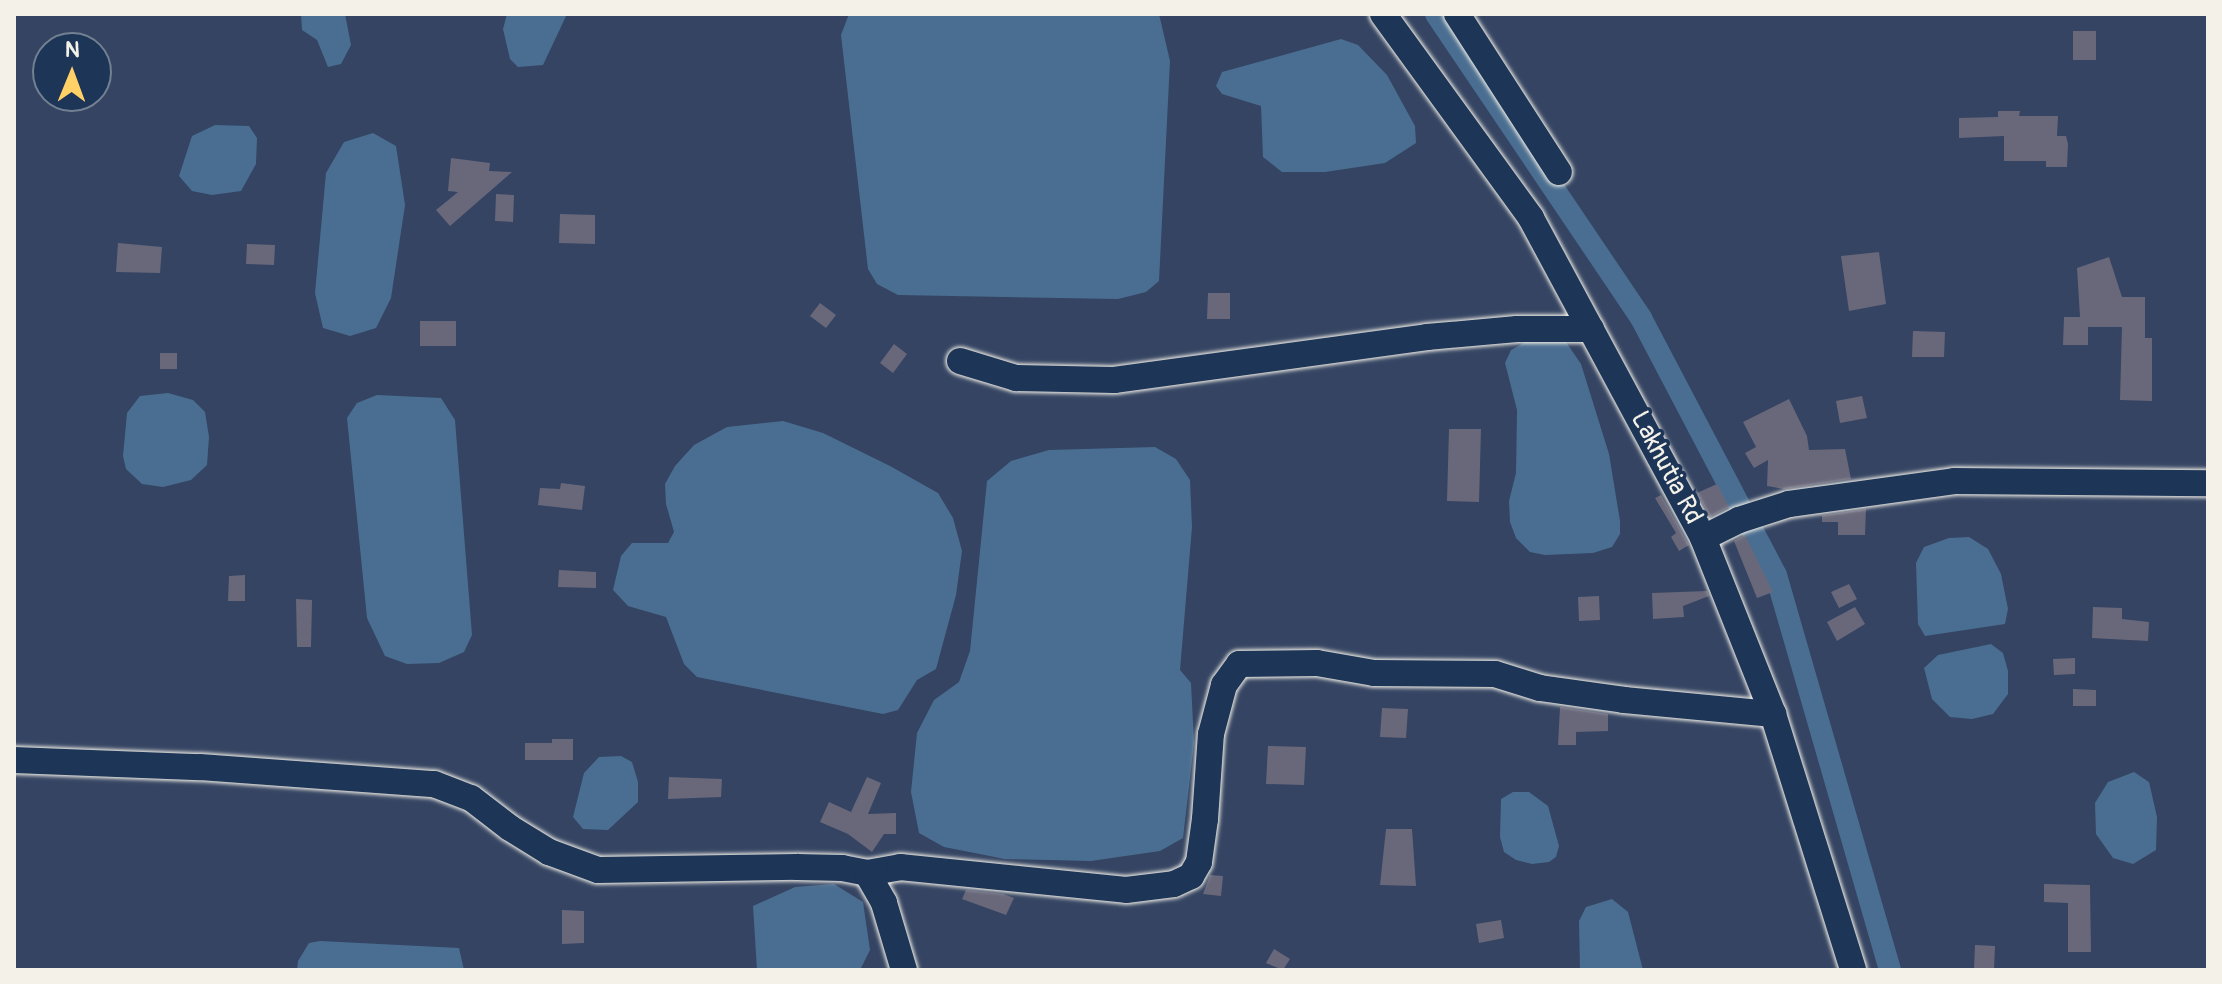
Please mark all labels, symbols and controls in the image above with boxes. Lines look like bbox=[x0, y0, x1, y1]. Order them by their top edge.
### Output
north arrow bbox=[32, 32, 112, 112]
text: N bbox=[65, 36, 80, 64]
street label: Lakhutia Rd bbox=[1623, 406, 1709, 530]

